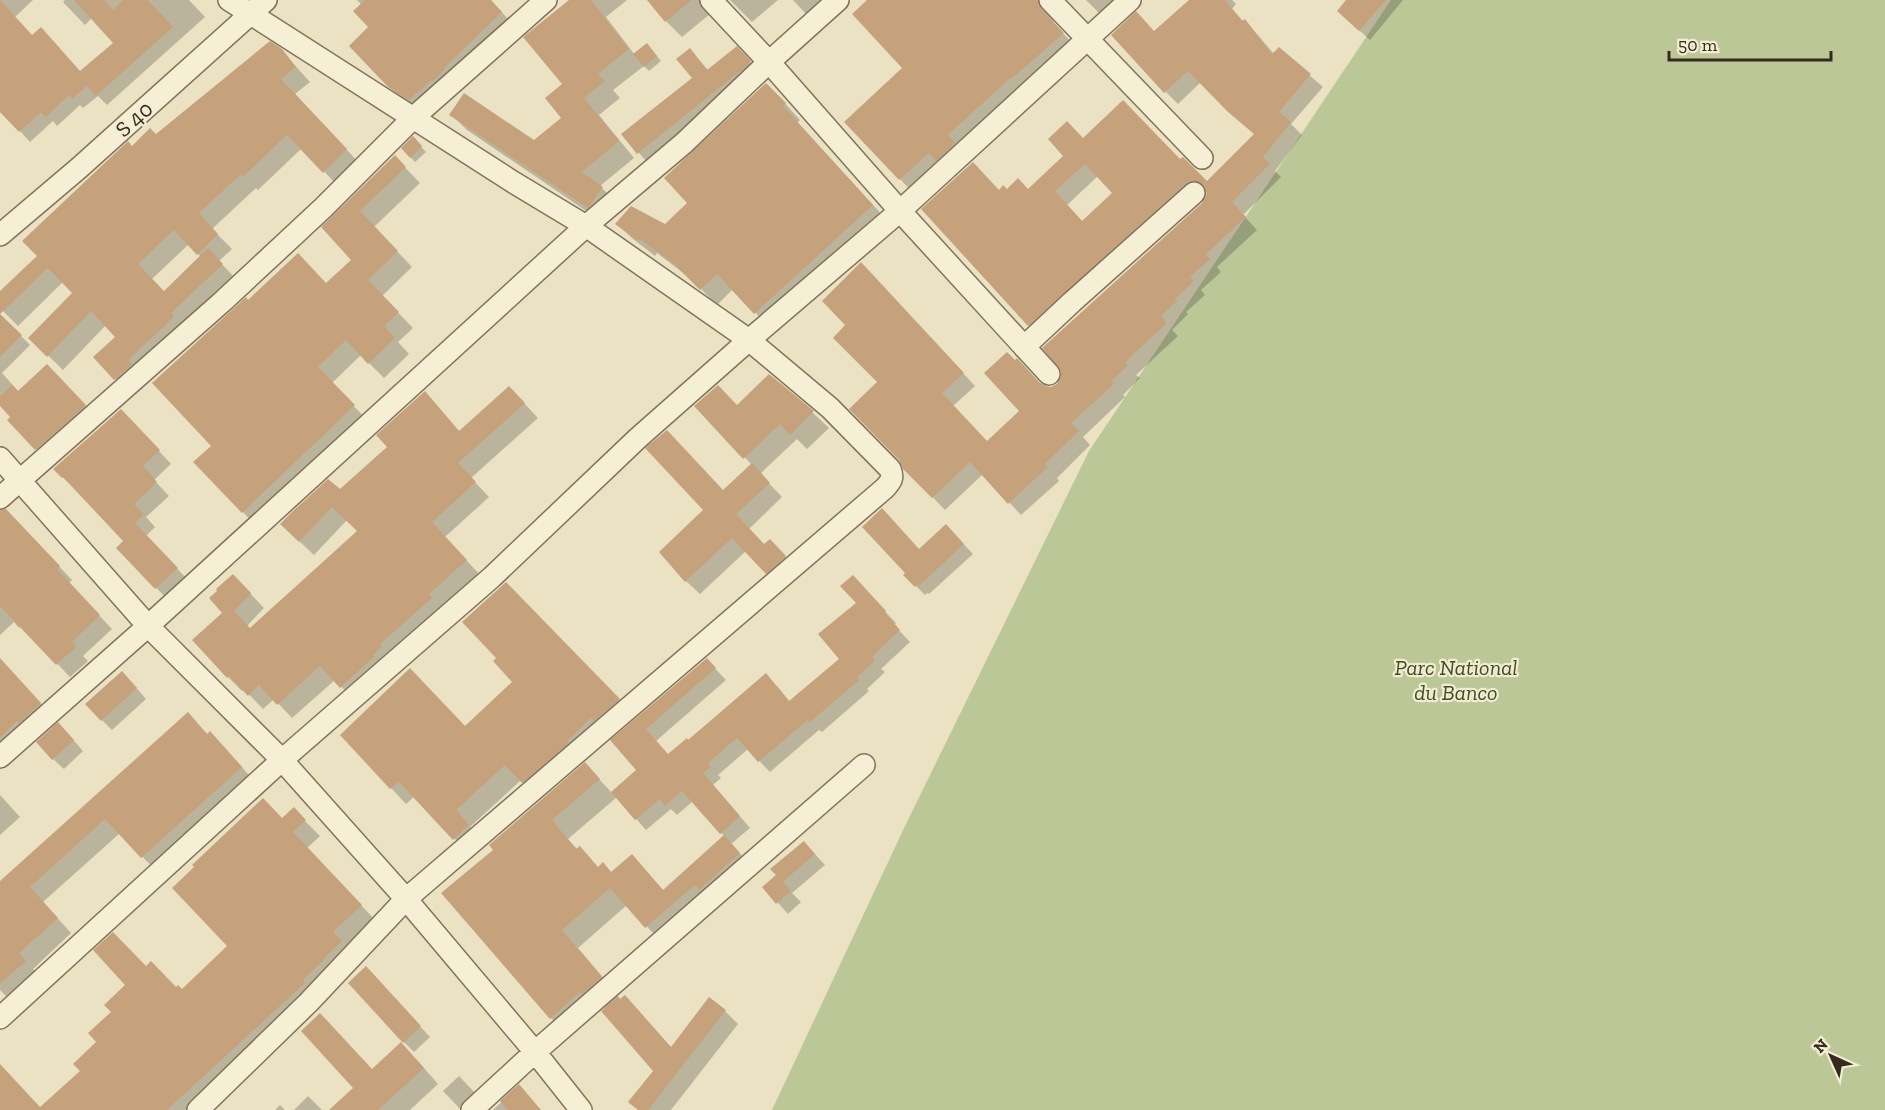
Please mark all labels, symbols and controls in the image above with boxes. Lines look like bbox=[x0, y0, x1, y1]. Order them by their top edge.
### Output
scale bar bbox=[1669, 24, 1831, 62]
text: 50 m bbox=[1678, 34, 1718, 56]
street label: S 40 bbox=[110, 95, 158, 143]
park label: Parc National du Banco bbox=[1394, 654, 1518, 706]
north arrow bbox=[1801, 1026, 1861, 1086]
text: N bbox=[1810, 1035, 1832, 1057]

